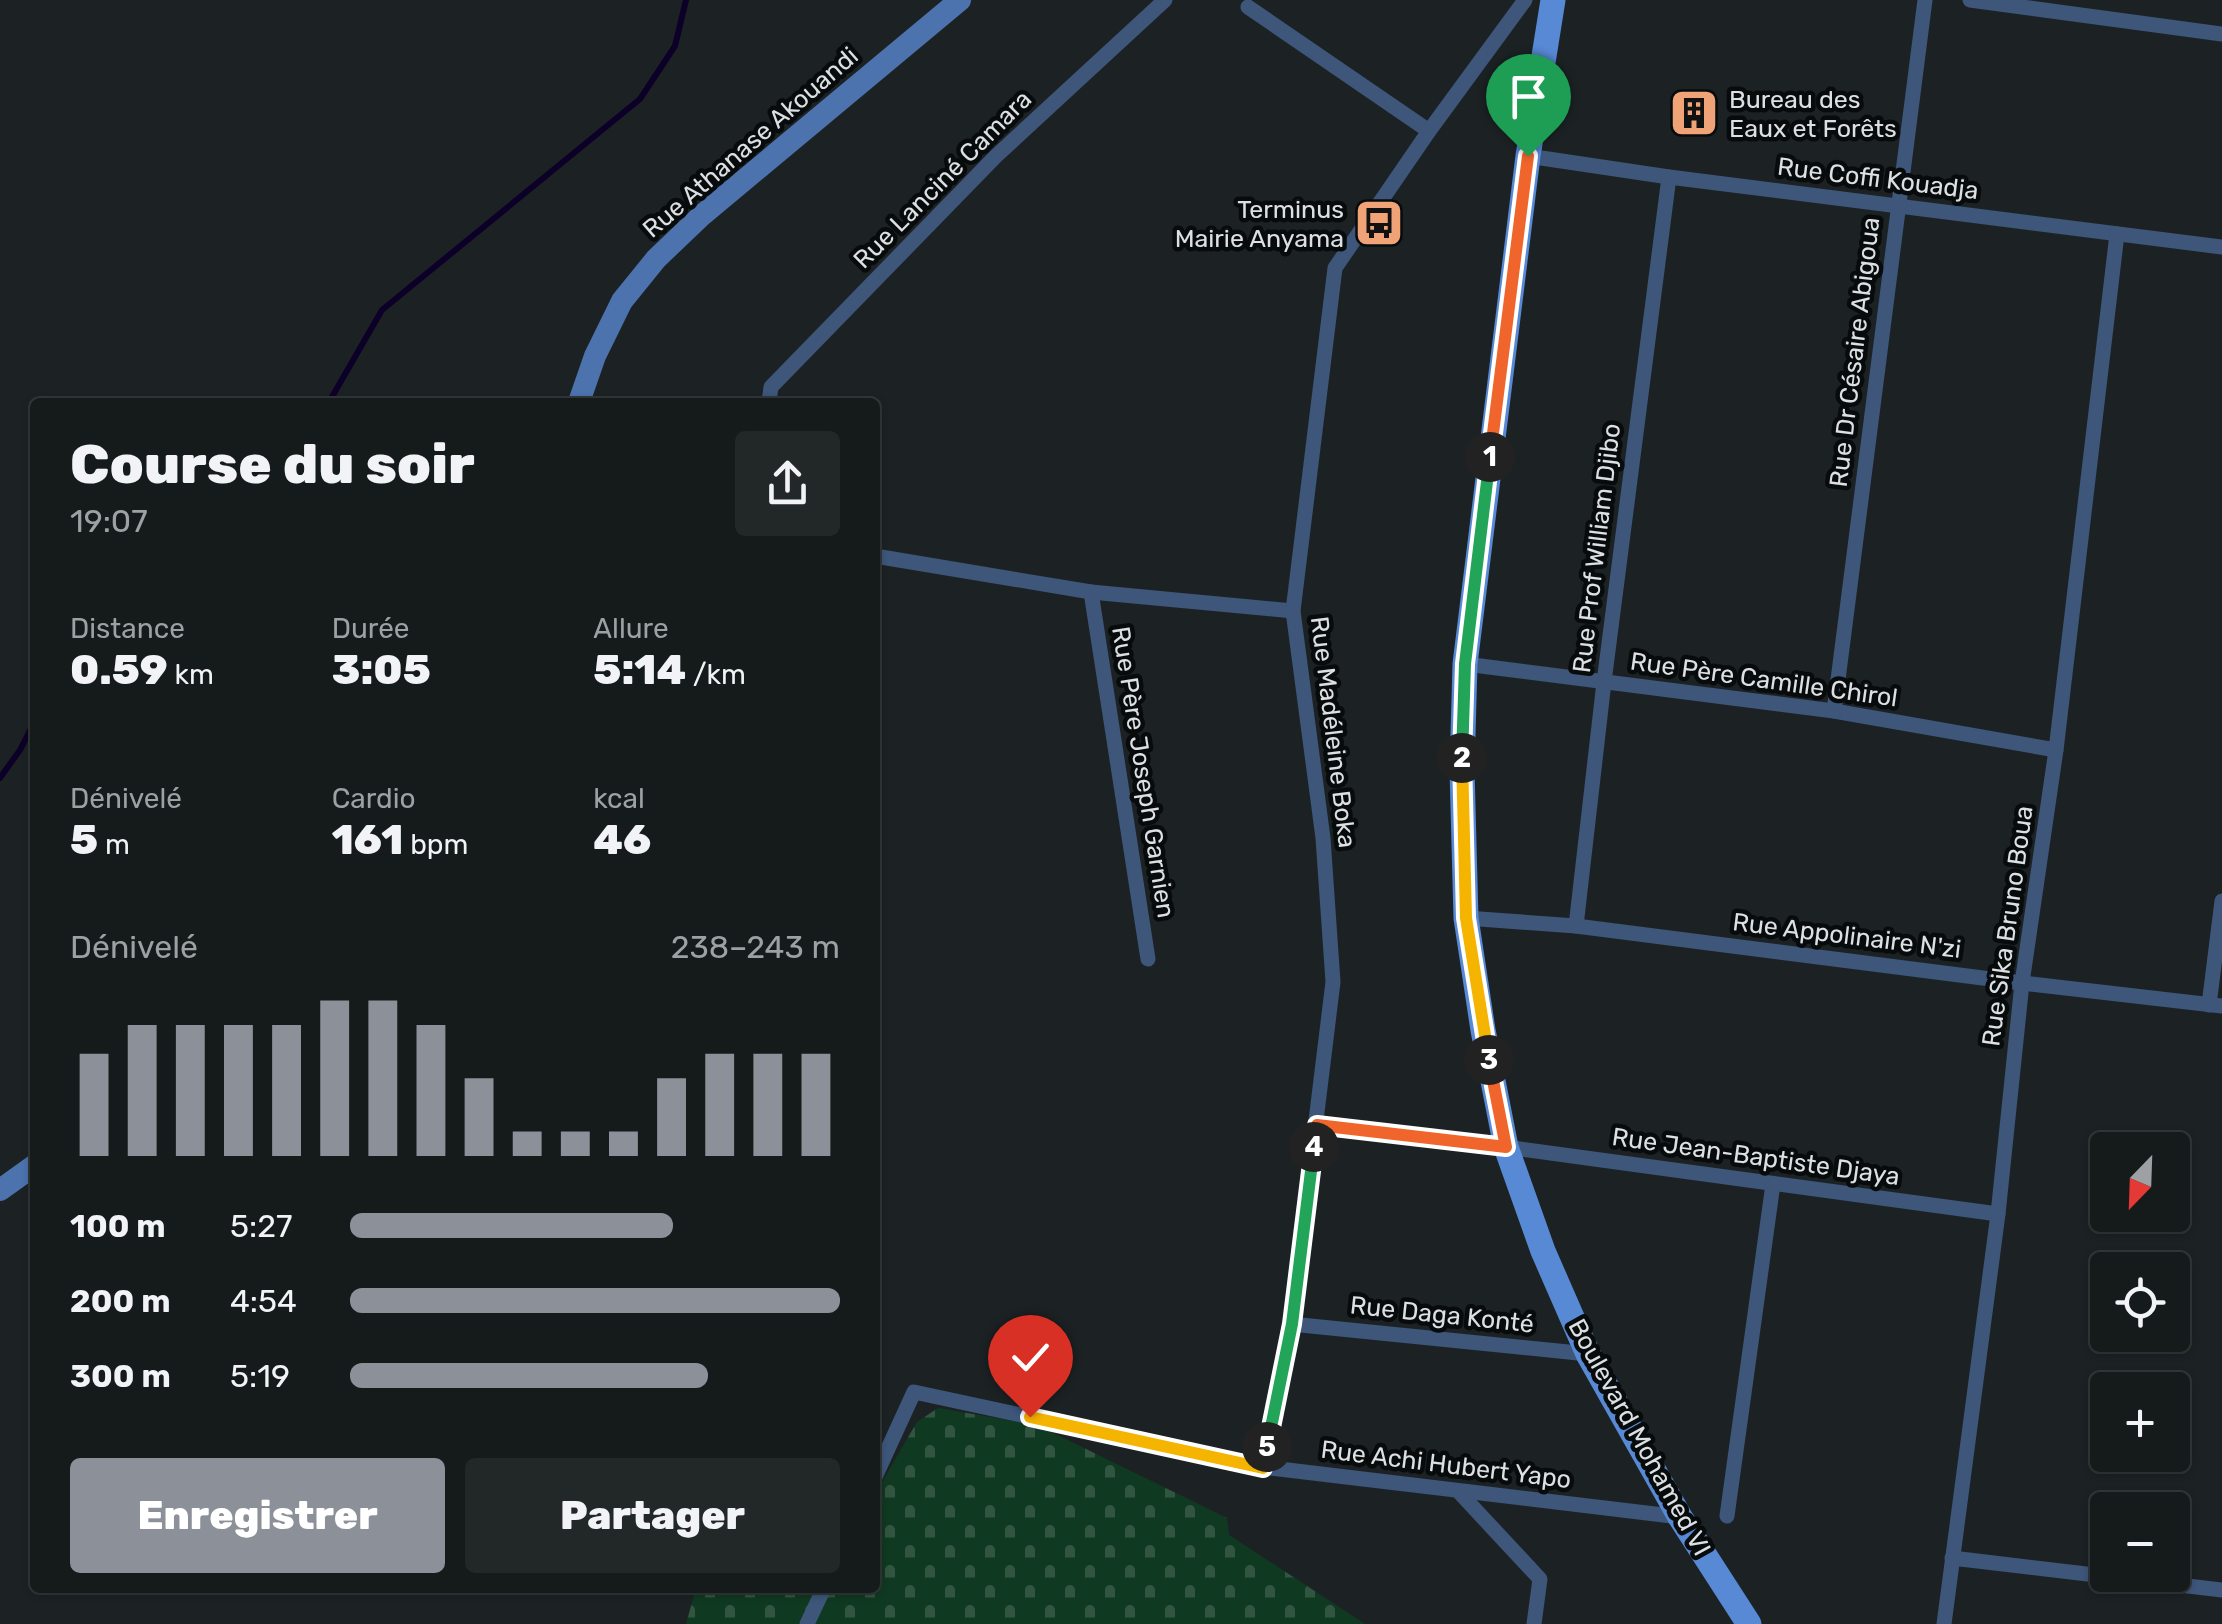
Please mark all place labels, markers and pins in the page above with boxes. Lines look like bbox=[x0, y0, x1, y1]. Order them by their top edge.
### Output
pin bbox=[1486, 54, 1571, 157]
place label: Bureau des Eaux et Forêts bbox=[1729, 85, 1897, 143]
building icon: Bureau des Eaux et Forêts bbox=[1668, 87, 1720, 139]
place label: Terminus Mairie Anyama bbox=[1175, 195, 1344, 253]
bus stop icon: Terminus Mairie Anyama bbox=[1353, 197, 1405, 249]
pin: 1 bbox=[1465, 432, 1515, 482]
pin: 2 bbox=[1437, 733, 1487, 783]
pin: 3 bbox=[1464, 1035, 1514, 1085]
pin: 4 bbox=[1289, 1122, 1339, 1172]
pin bbox=[988, 1315, 1073, 1418]
pin: 5 bbox=[1242, 1422, 1292, 1472]

